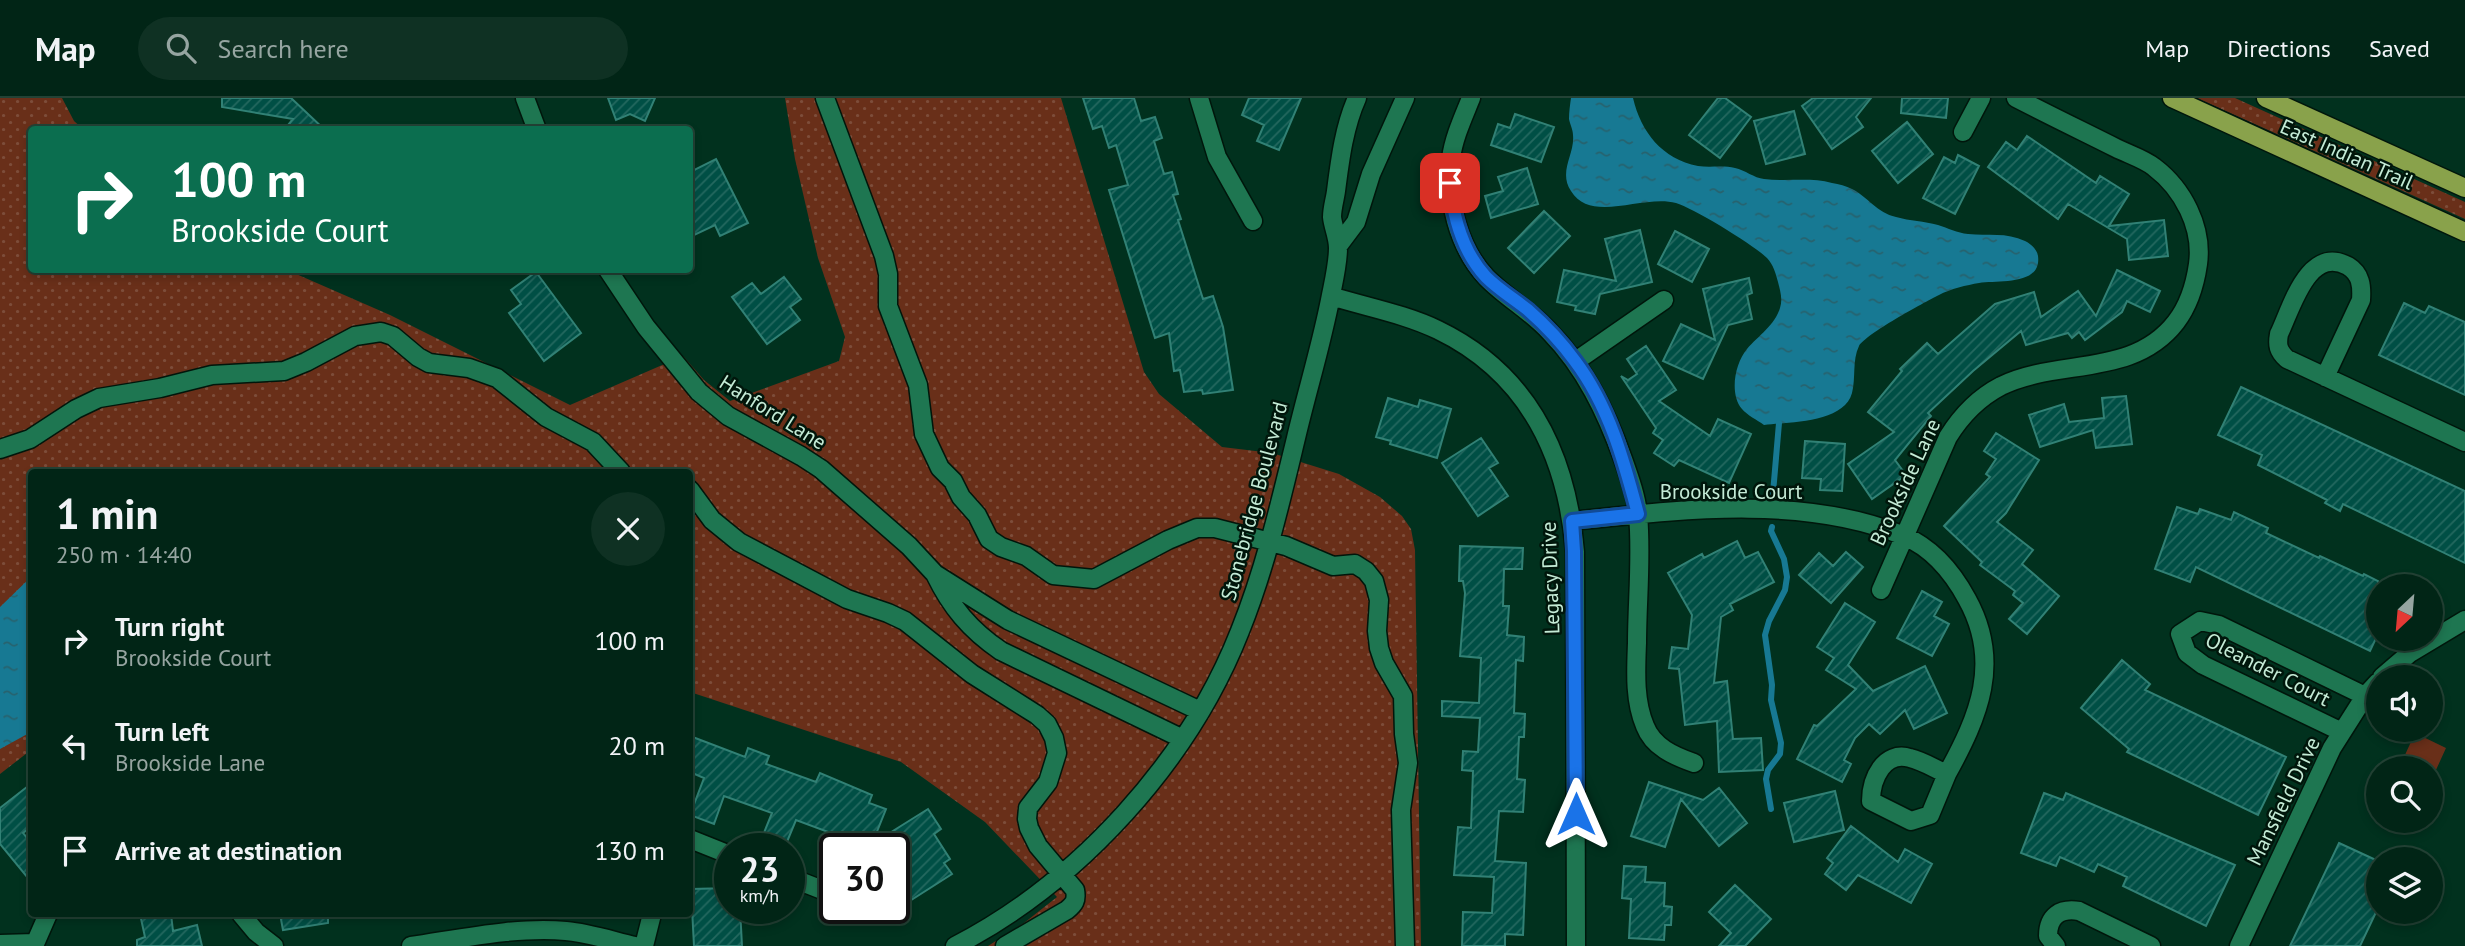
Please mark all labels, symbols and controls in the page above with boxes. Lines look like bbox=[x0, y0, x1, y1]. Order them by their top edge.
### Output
search box bbox=[138, 17, 628, 80]
text: Map bbox=[35, 27, 96, 70]
icon: search bbox=[162, 29, 200, 67]
text: Search here bbox=[218, 32, 349, 65]
text: Map bbox=[2145, 33, 2189, 64]
text: Directions bbox=[2227, 33, 2331, 64]
text: Saved bbox=[2369, 33, 2430, 64]
street label: East Indian Trail bbox=[2276, 113, 2418, 195]
text: 100 m bbox=[171, 147, 306, 211]
pin bbox=[1420, 153, 1480, 213]
icon: right bbox=[56, 154, 147, 245]
icon: arrive bbox=[1431, 164, 1469, 202]
text: Brookside Court bbox=[171, 209, 389, 251]
street label: Hanford Lane bbox=[715, 369, 831, 455]
street label: Stonebridge Boulevard bbox=[1214, 399, 1294, 603]
street label: Brookside Lane bbox=[1864, 414, 1946, 550]
street label: Brookside Court bbox=[1660, 478, 1802, 505]
text: 1 min bbox=[56, 486, 158, 541]
button: close bbox=[591, 492, 665, 566]
street label: Legacy Drive bbox=[1535, 521, 1565, 635]
text: 250 m · 14:40 bbox=[56, 540, 192, 569]
north arrow bbox=[2366, 574, 2443, 651]
map controls bbox=[2366, 574, 2443, 924]
text: Turn right bbox=[115, 610, 224, 643]
icon: right bbox=[56, 622, 94, 660]
text: 100 m bbox=[594, 624, 665, 657]
street label: Oleander Court bbox=[2201, 626, 2335, 712]
text: Brookside Court bbox=[115, 643, 271, 672]
button: sound bbox=[2366, 665, 2443, 742]
text: Turn left bbox=[115, 715, 209, 748]
icon: left bbox=[56, 727, 94, 765]
text: 20 m bbox=[609, 729, 665, 762]
street label: Mansfield Drive bbox=[2240, 732, 2326, 870]
text: Brookside Lane bbox=[115, 748, 265, 777]
button: search bbox=[2366, 756, 2443, 833]
position arrow bbox=[1539, 777, 1613, 851]
icon: arrive bbox=[56, 832, 94, 870]
speed limit sign: 30 bbox=[819, 833, 910, 924]
text: Arrive at destination bbox=[115, 834, 342, 867]
text: 130 m bbox=[594, 834, 665, 867]
text: 23 bbox=[740, 846, 779, 892]
button: layers bbox=[2366, 847, 2443, 924]
text: km/h bbox=[740, 884, 779, 907]

